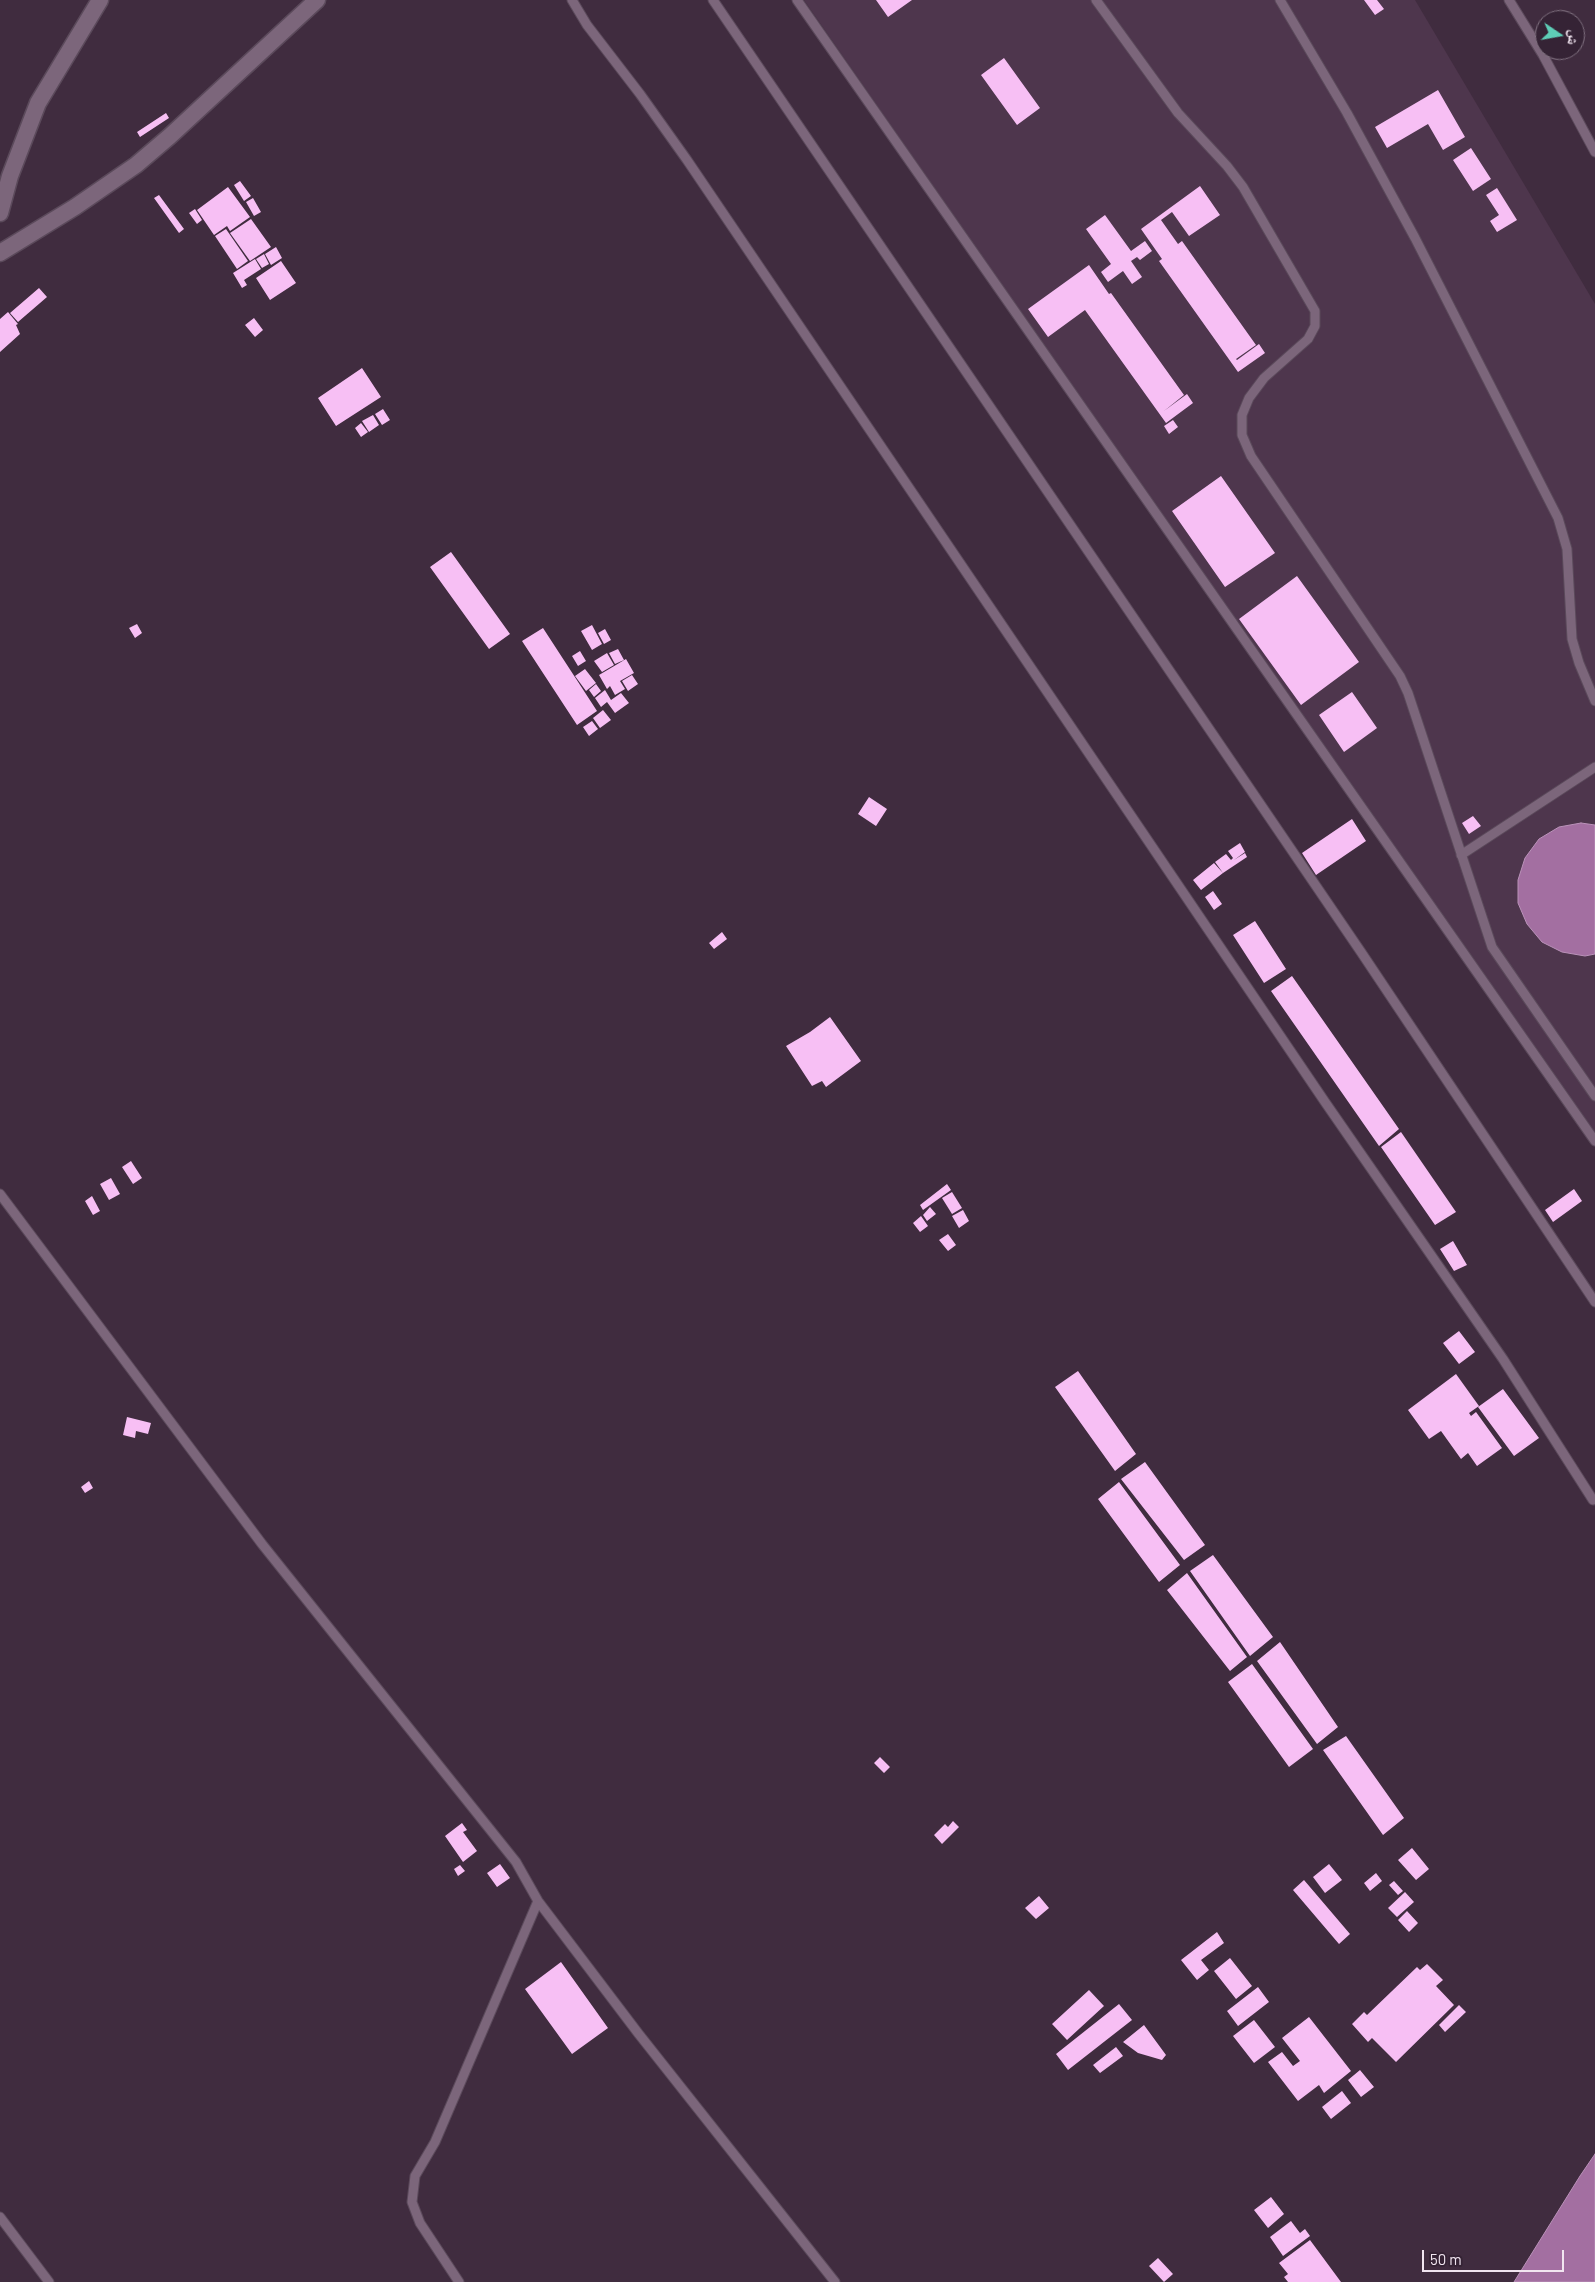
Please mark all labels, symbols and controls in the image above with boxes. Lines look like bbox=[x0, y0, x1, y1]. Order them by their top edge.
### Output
north arrow bbox=[1535, 10, 1585, 60]
text: ش bbox=[1564, 29, 1584, 47]
scale bar bbox=[1425, 2240, 1568, 2272]
text: 50 m bbox=[1430, 2250, 1462, 2268]

